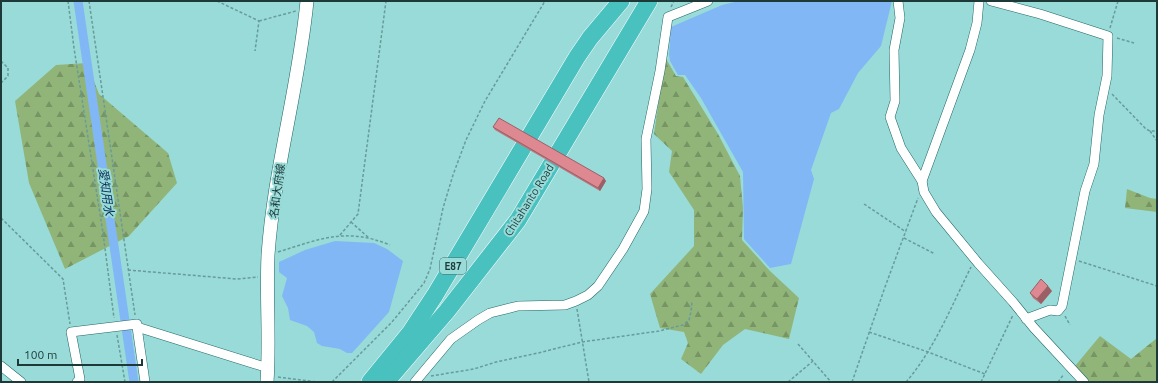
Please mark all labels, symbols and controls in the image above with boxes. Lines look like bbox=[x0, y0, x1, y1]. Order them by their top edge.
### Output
street label: Chitahanto Road bbox=[502, 162, 556, 238]
street label: 名和大府線 bbox=[267, 163, 287, 219]
water label: 愛知用水 bbox=[97, 167, 117, 219]
road number: E87 bbox=[440, 258, 466, 274]
scale bar bbox=[18, 341, 142, 367]
text: 100 m bbox=[24, 348, 57, 361]

